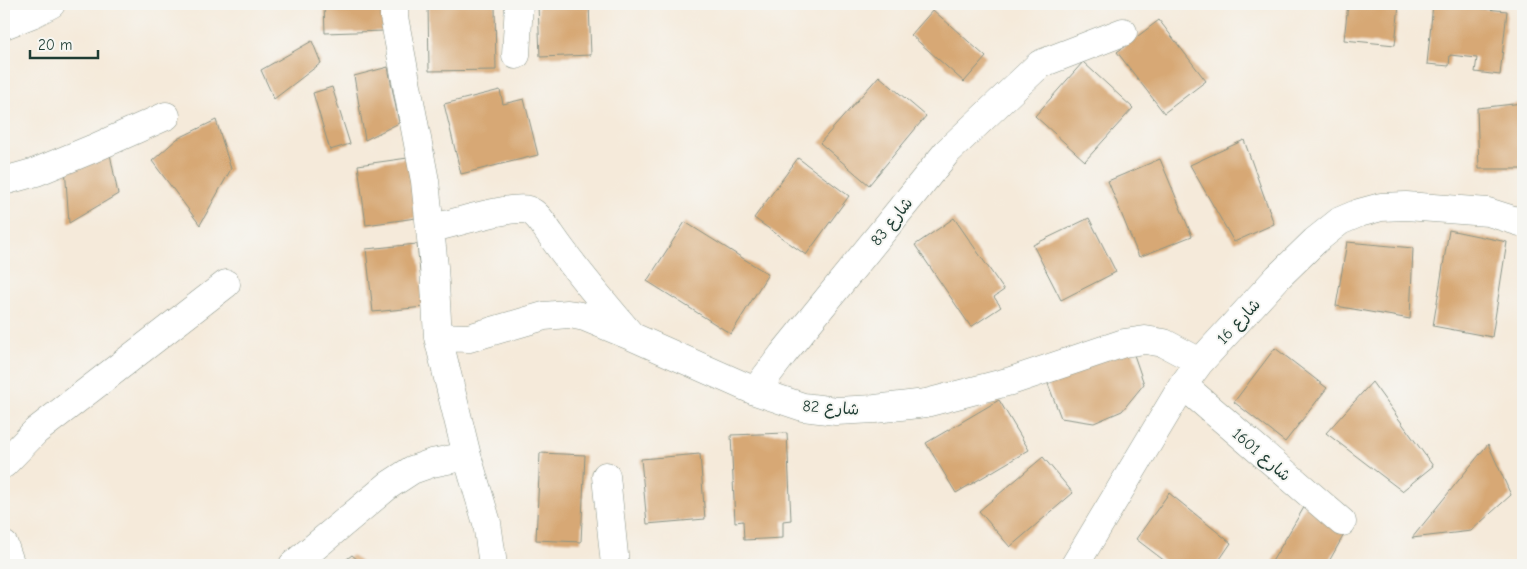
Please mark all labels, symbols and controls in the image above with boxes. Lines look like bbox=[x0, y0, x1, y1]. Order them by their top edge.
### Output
scale bar bbox=[30, 28, 98, 60]
text: 20 m bbox=[38, 36, 72, 54]
street label: شارع 83 bbox=[867, 194, 918, 250]
street label: شارع 16 bbox=[1213, 295, 1266, 349]
street label: شارع 82 bbox=[802, 397, 860, 421]
street label: شارع 1601 bbox=[1227, 425, 1294, 486]

